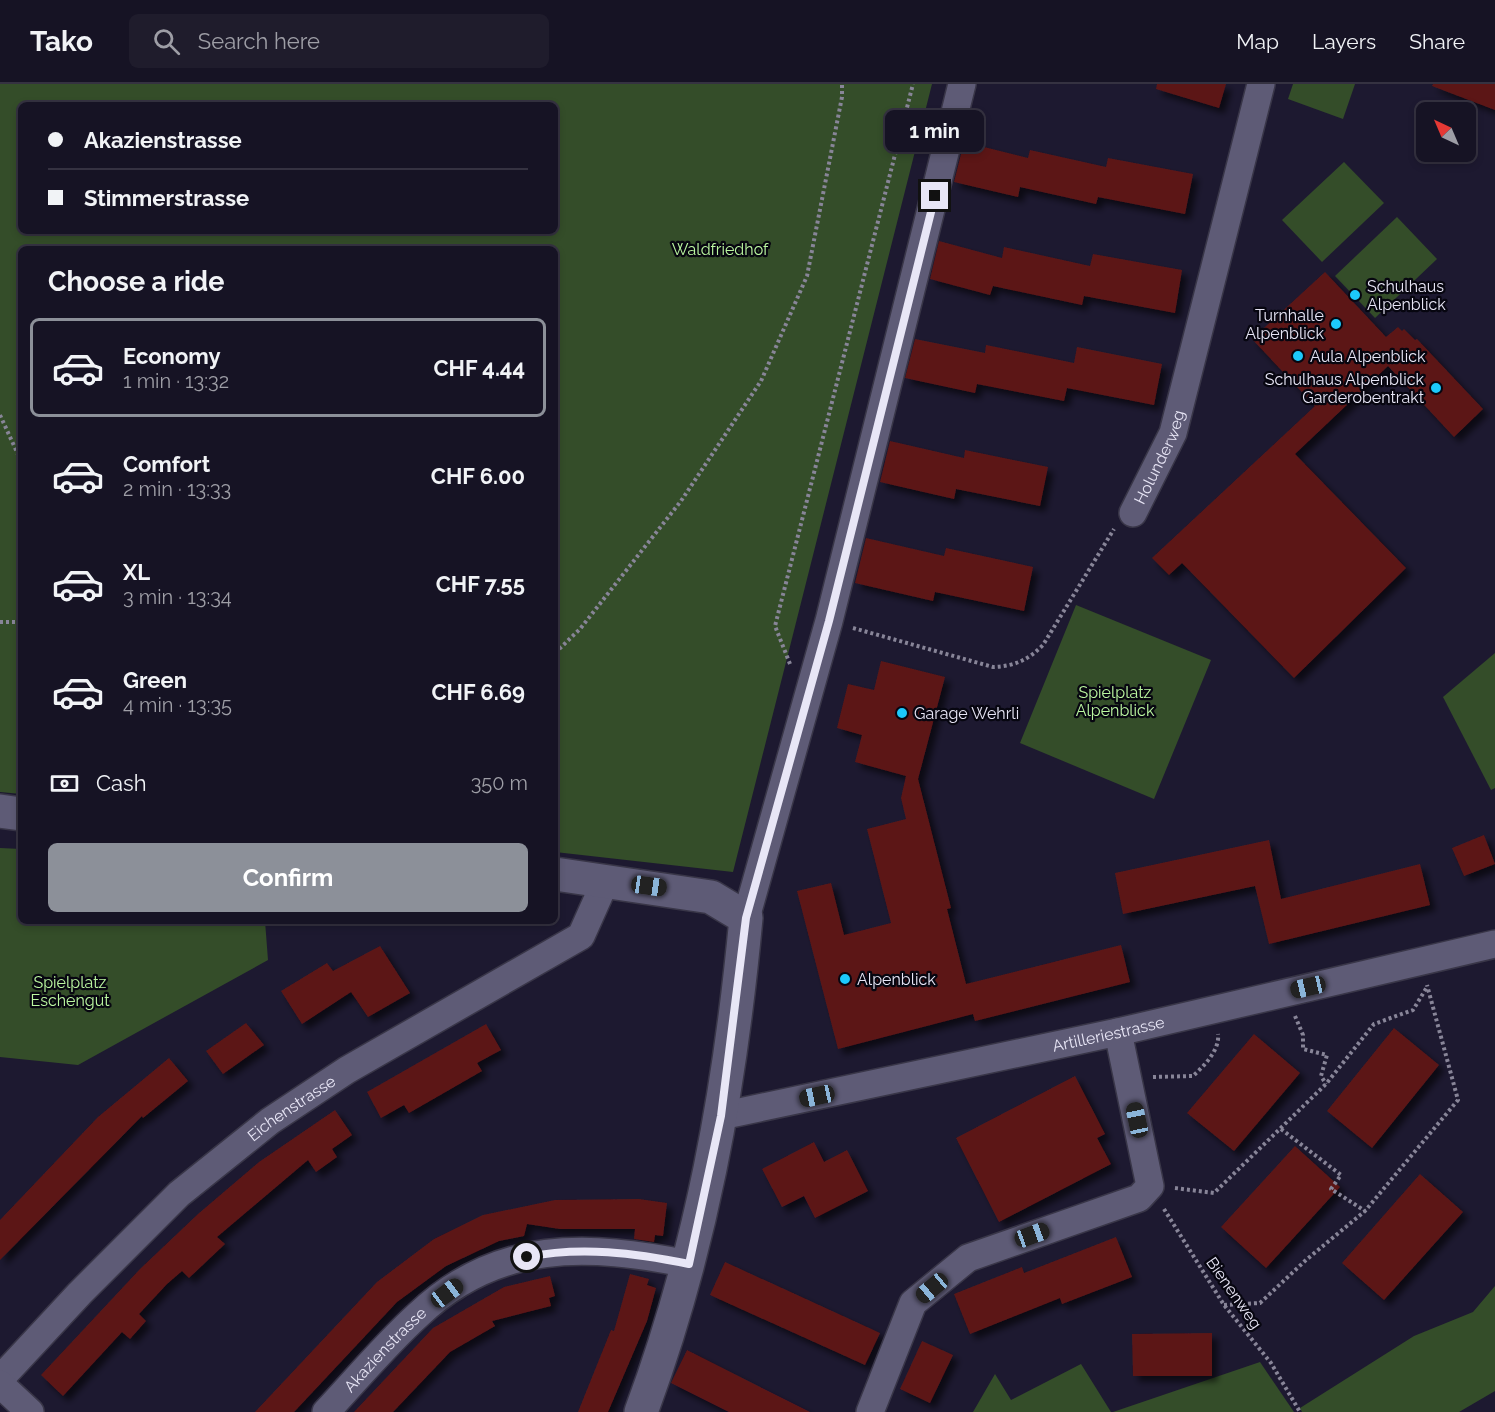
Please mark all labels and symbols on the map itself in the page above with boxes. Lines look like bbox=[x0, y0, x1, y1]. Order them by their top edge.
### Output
north arrow bbox=[1416, 102, 1476, 162]
callout: 1 min bbox=[886, 109, 984, 151]
route end bbox=[921, 182, 948, 209]
park label: Waldfriedhof bbox=[672, 240, 769, 259]
place label: Schulhaus Alpenblick bbox=[1367, 277, 1446, 314]
marker: Schulhaus Alpenblick bbox=[1348, 288, 1362, 302]
place label: Turnhalle Alpenblick bbox=[1245, 306, 1325, 343]
marker: Turnhalle Alpenblick bbox=[1329, 317, 1343, 331]
place label: Aula Alpenblick bbox=[1310, 347, 1426, 366]
marker: Aula Alpenblick bbox=[1291, 349, 1305, 363]
place label: Schulhaus Alpenblick Garderobentrakt bbox=[1265, 370, 1425, 407]
marker: Schulhaus Alpenblick Garderobentrakt bbox=[1429, 381, 1443, 395]
street label: Holunderweg bbox=[1130, 408, 1188, 507]
park label: Spielplatz Alpenblick bbox=[1076, 683, 1155, 720]
place label: Garage Wehrli bbox=[914, 704, 1019, 723]
marker: Garage Wehrli bbox=[895, 706, 909, 720]
car bbox=[630, 875, 668, 897]
place label: Alpenblick bbox=[857, 970, 936, 989]
marker: Alpenblick bbox=[838, 972, 852, 986]
park label: Spielplatz Eschengut bbox=[30, 973, 110, 1010]
car bbox=[1288, 974, 1328, 1000]
street label: Artilleriestrasse bbox=[1051, 1012, 1166, 1055]
street label: Eichenstrasse bbox=[244, 1071, 339, 1145]
car bbox=[798, 1083, 836, 1109]
car bbox=[1124, 1101, 1150, 1139]
car bbox=[1012, 1220, 1052, 1250]
route start bbox=[513, 1243, 540, 1270]
street label: Bienenweg bbox=[1202, 1253, 1266, 1333]
car bbox=[912, 1270, 952, 1306]
car bbox=[427, 1275, 467, 1311]
street label: Akazienstrasse bbox=[340, 1303, 430, 1396]

